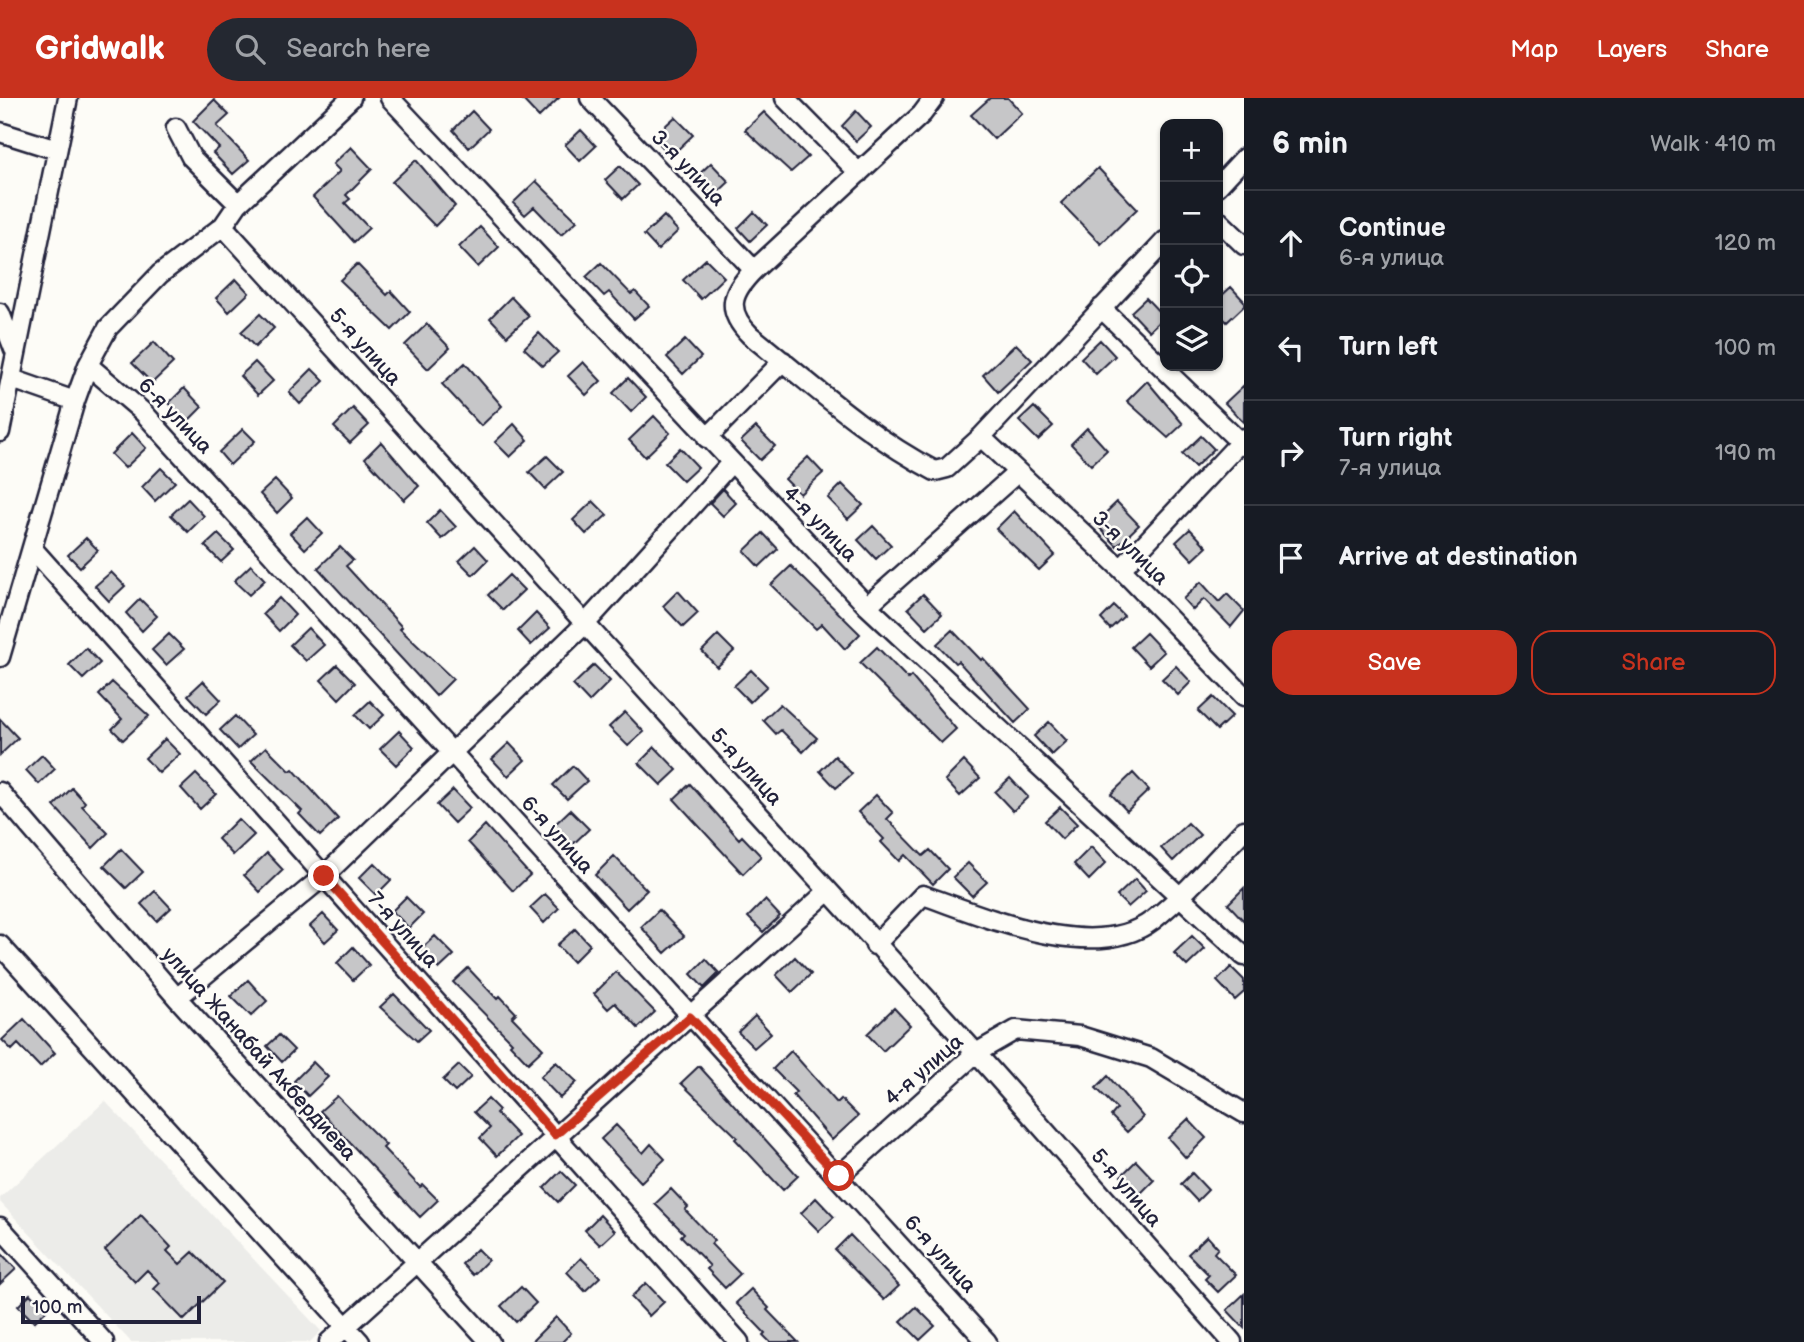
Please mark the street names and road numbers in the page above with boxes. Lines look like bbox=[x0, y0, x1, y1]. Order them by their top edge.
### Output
street label: 3-я улица bbox=[646, 125, 731, 212]
street label: 5-я улица bbox=[324, 303, 407, 391]
street label: 6-я улица bbox=[133, 373, 218, 460]
street label: 4-я улица bbox=[778, 481, 863, 568]
street label: 3-я улица bbox=[1087, 506, 1174, 591]
street label: 5-я улица bbox=[705, 723, 788, 811]
street label: 6-я улица bbox=[516, 791, 599, 879]
street label: 7-я улица bbox=[362, 887, 444, 974]
street label: улица Жанабай Акбердиева bbox=[157, 942, 362, 1166]
street label: 4-я улица bbox=[880, 1029, 969, 1111]
street label: 5-я улица bbox=[1085, 1144, 1167, 1233]
street label: 6-я улица bbox=[899, 1210, 982, 1298]

